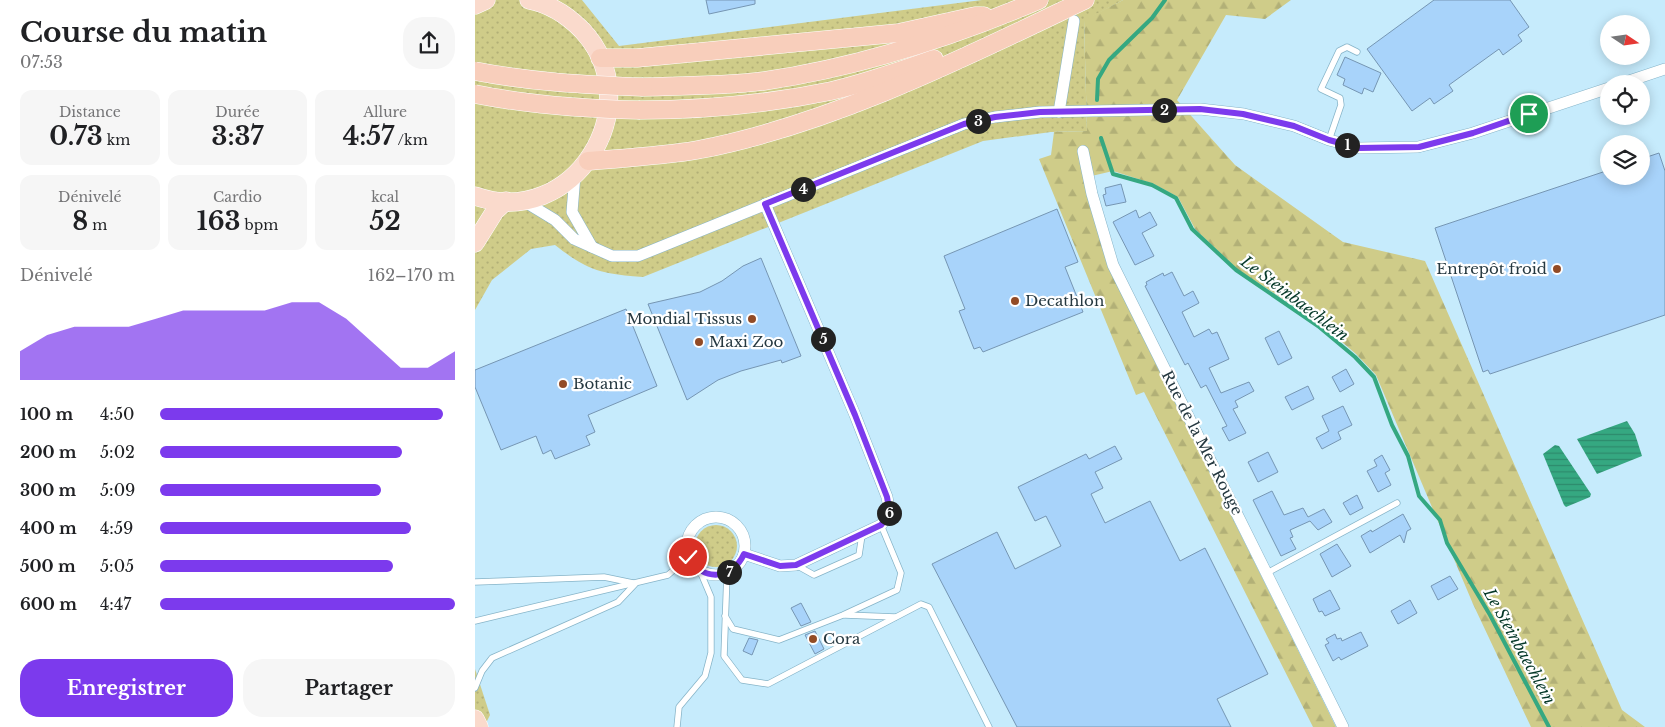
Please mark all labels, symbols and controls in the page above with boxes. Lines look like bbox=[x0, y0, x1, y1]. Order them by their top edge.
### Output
text: Course du matin bbox=[20, 15, 267, 50]
north arrow bbox=[1600, 15, 1650, 65]
map controls bbox=[1600, 15, 1650, 185]
button: share bbox=[403, 17, 455, 69]
text: 07:53 bbox=[20, 52, 63, 72]
button: locate bbox=[1600, 75, 1650, 125]
pin bbox=[1508, 93, 1550, 135]
pin: 2 bbox=[1151, 98, 1177, 122]
icon: arrive bbox=[1515, 100, 1543, 128]
text: 2 bbox=[1160, 101, 1169, 119]
text: Distance bbox=[59, 103, 121, 121]
text: Durée bbox=[215, 103, 260, 121]
text: Allure bbox=[363, 103, 407, 121]
pin: 3 bbox=[965, 108, 991, 134]
text: 3 bbox=[974, 112, 983, 130]
text: 0.73 bbox=[49, 121, 103, 152]
text: 3:37 bbox=[212, 121, 263, 152]
text: 4:57 bbox=[343, 121, 394, 152]
text: km bbox=[103, 131, 130, 149]
text: /km bbox=[394, 131, 428, 149]
pin: 1 bbox=[1335, 132, 1359, 158]
button: layers bbox=[1600, 135, 1650, 185]
text: 1 bbox=[1344, 136, 1351, 154]
pin: 4 bbox=[791, 176, 815, 202]
text: 4 bbox=[799, 180, 808, 198]
text: Dénivelé bbox=[58, 188, 122, 206]
text: Cardio bbox=[213, 188, 262, 206]
text: kcal bbox=[371, 188, 399, 206]
text: 8 bbox=[72, 206, 88, 237]
text: 163 bbox=[197, 206, 240, 237]
text: 52 bbox=[370, 206, 401, 237]
text: m bbox=[88, 216, 107, 234]
text: bpm bbox=[240, 216, 278, 234]
water label: Le Steinbaechlein bbox=[1236, 250, 1353, 345]
place label: Entrepôt froid bbox=[1436, 259, 1547, 278]
marker: Entrepôt froid bbox=[1551, 263, 1563, 275]
text: Dénivelé bbox=[20, 265, 93, 285]
text: 162–170 m bbox=[368, 265, 455, 285]
place label: Decathlon bbox=[1025, 291, 1104, 310]
marker: Decathlon bbox=[1009, 295, 1021, 307]
place label: Mondial Tissus bbox=[626, 309, 742, 328]
marker: Mondial Tissus bbox=[746, 313, 758, 325]
pin: 5 bbox=[811, 326, 835, 352]
text: 5 bbox=[819, 330, 828, 348]
place label: Maxi Zoo bbox=[709, 332, 784, 351]
marker: Maxi Zoo bbox=[693, 336, 705, 348]
street label: Rue de la Mer Rouge bbox=[1158, 367, 1247, 518]
place label: Botanic bbox=[573, 374, 632, 393]
marker: Botanic bbox=[557, 378, 569, 390]
text: 100 m bbox=[20, 404, 73, 424]
text: 4:50 bbox=[100, 404, 134, 424]
text: 200 m bbox=[20, 442, 77, 462]
text: 5:02 bbox=[100, 442, 135, 462]
text: 300 m bbox=[20, 480, 76, 500]
text: 5:09 bbox=[100, 480, 135, 500]
pin: 6 bbox=[877, 500, 901, 526]
text: 6 bbox=[885, 504, 894, 522]
text: 400 m bbox=[20, 518, 77, 538]
text: 4:59 bbox=[100, 518, 133, 538]
pin bbox=[667, 536, 709, 578]
icon: check bbox=[674, 543, 702, 571]
text: 500 m bbox=[20, 556, 76, 576]
text: 5:05 bbox=[100, 556, 134, 576]
pin: 7 bbox=[717, 560, 741, 584]
text: 7 bbox=[726, 563, 733, 581]
water label: Le Steinbaechlein bbox=[1479, 583, 1560, 708]
text: 600 m bbox=[20, 594, 77, 614]
text: 4:47 bbox=[100, 594, 131, 614]
place label: Cora bbox=[823, 629, 861, 648]
marker: Cora bbox=[807, 633, 819, 645]
button: Enregistrer bbox=[20, 659, 233, 717]
button: Partager bbox=[243, 659, 455, 717]

